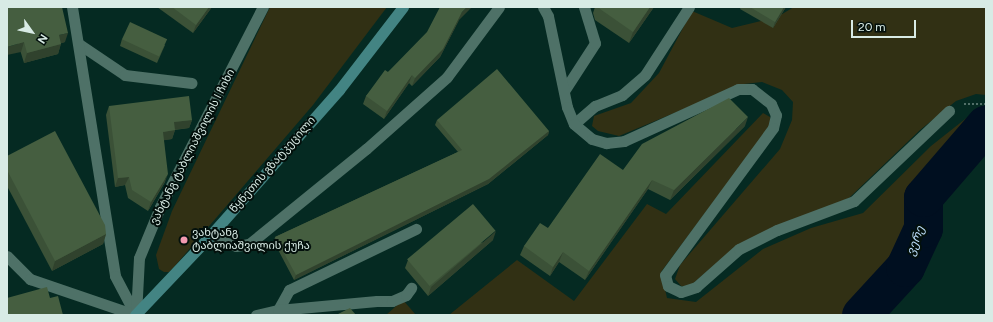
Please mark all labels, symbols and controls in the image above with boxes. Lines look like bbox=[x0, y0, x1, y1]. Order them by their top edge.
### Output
north arrow bbox=[12, 12, 52, 52]
scale bar bbox=[853, 12, 918, 38]
text: 20 m bbox=[858, 20, 886, 34]
text: N bbox=[35, 32, 50, 46]
street label: ვახტანგ ტაბლიაშვილის I ჩიხი bbox=[148, 67, 238, 227]
street label: წყნეთის გზატკეცილი bbox=[228, 114, 318, 216]
water label: ვერე bbox=[904, 224, 928, 258]
place label: ვახტანგ ტაბლიაშვილის ქუჩა bbox=[192, 227, 310, 253]
marker: ვახტანგ ტაბლიაშვილის ქუჩა bbox=[179, 235, 189, 245]

